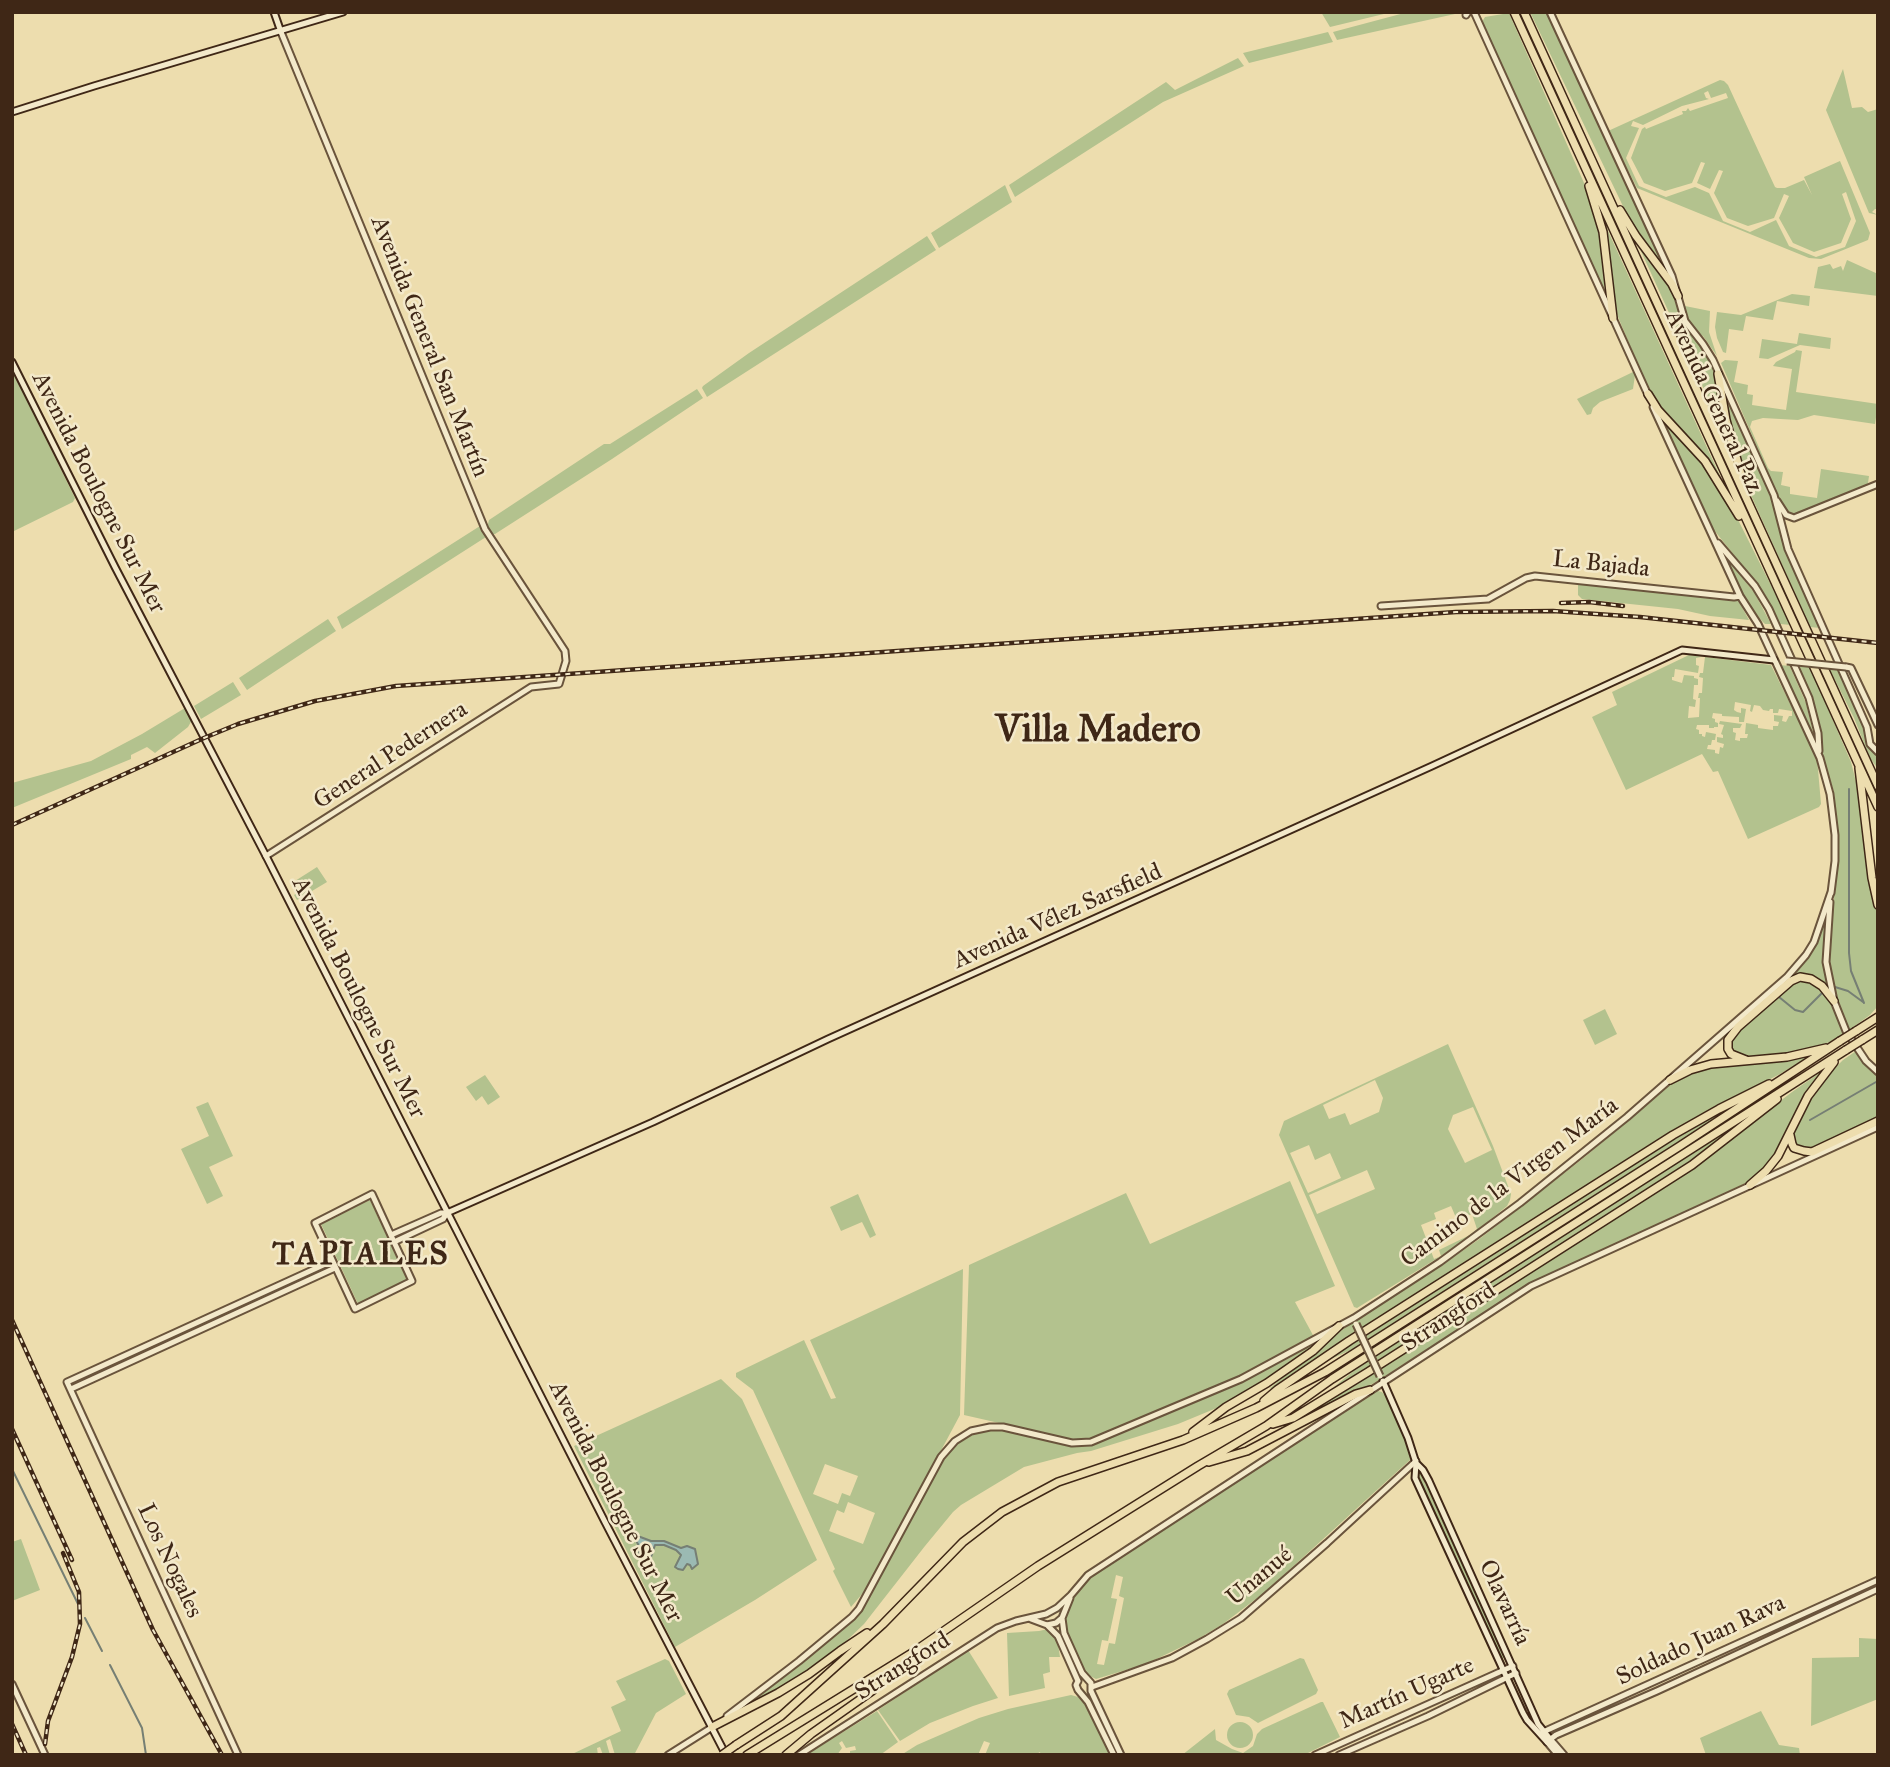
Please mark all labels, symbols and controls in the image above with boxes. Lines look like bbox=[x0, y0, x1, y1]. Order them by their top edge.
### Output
street label: Avenida General San Martín bbox=[363, 212, 495, 482]
street label: Avenida General Paz bbox=[1658, 306, 1768, 498]
street label: Avenida Boulogne Sur Mer bbox=[25, 368, 171, 618]
street label: La Bajada bbox=[1551, 546, 1651, 584]
street label: General Pedernera bbox=[309, 696, 473, 816]
district label: Villa Madero bbox=[995, 709, 1201, 755]
street label: Avenida Vélez Sarsfield bbox=[949, 858, 1167, 976]
street label: Avenida Boulogne Sur Mer bbox=[285, 873, 431, 1123]
street label: Camino de la Virgen María bbox=[1396, 1092, 1624, 1274]
district label: TAPIALES bbox=[273, 1237, 449, 1275]
street label: Strangford bbox=[1396, 1277, 1502, 1359]
street label: Avenida Boulogne Sur Mer bbox=[542, 1377, 688, 1627]
street label: Los Nogales bbox=[130, 1499, 208, 1623]
street label: Unanué bbox=[1221, 1541, 1299, 1613]
street label: Olavarría bbox=[1472, 1556, 1536, 1650]
street label: Soldado Juan Rava bbox=[1612, 1589, 1790, 1693]
street label: Strangford bbox=[850, 1627, 956, 1707]
street label: Martín Ugarte bbox=[1335, 1651, 1479, 1737]

